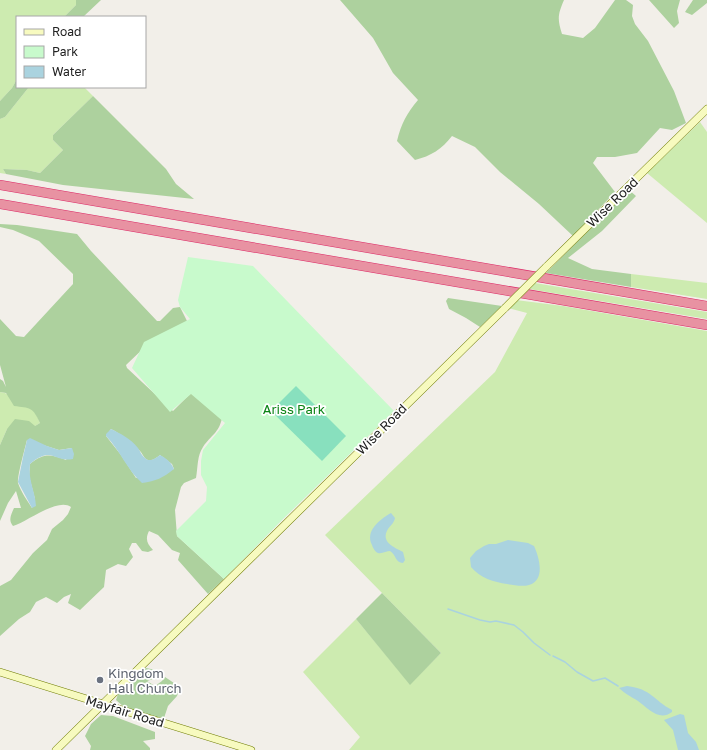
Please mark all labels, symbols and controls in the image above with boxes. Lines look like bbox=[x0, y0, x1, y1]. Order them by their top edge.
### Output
legend bbox=[16, 16, 146, 88]
text: Road bbox=[52, 24, 81, 39]
text: Park bbox=[52, 44, 78, 59]
text: Water bbox=[52, 64, 86, 79]
street label: Wise Road bbox=[583, 173, 641, 231]
street label: Wise Road bbox=[352, 400, 410, 458]
park label: Ariss Park bbox=[263, 401, 326, 417]
place label: Kingdom Hall Church bbox=[108, 665, 182, 696]
marker: Kingdom Hall Church bbox=[95, 675, 105, 685]
street label: Mayfair Road bbox=[84, 691, 166, 731]

